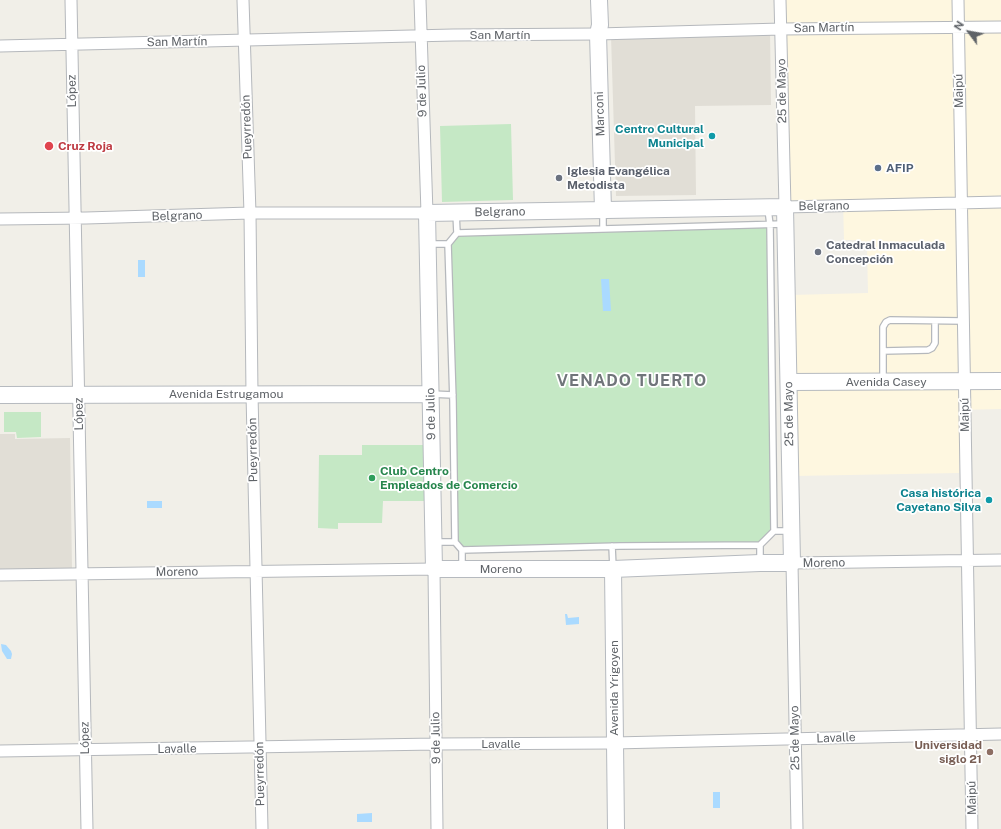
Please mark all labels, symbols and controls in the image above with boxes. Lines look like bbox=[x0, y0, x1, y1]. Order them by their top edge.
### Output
north arrow bbox=[949, 12, 989, 52]
text: N bbox=[951, 19, 966, 32]
street label: San Martín bbox=[793, 20, 855, 36]
street label: San Martín bbox=[470, 28, 530, 42]
street label: San Martín bbox=[146, 34, 208, 50]
street label: 25 de Mayo bbox=[774, 59, 790, 123]
street label: 9 de Julio bbox=[414, 65, 430, 117]
street label: López bbox=[65, 74, 79, 108]
street label: Maipú bbox=[952, 74, 966, 108]
street label: Marconi bbox=[592, 91, 608, 137]
street label: Pueyrredón bbox=[239, 94, 255, 160]
place label: Centro Cultural Municipal bbox=[615, 122, 704, 150]
marker: Centro Cultural Municipal bbox=[707, 131, 717, 141]
place label: Cruz Roja bbox=[58, 139, 113, 153]
marker: Cruz Roja bbox=[43, 140, 55, 152]
place label: AFIP bbox=[886, 161, 914, 175]
marker: AFIP bbox=[873, 163, 883, 173]
place label: Iglesia Evangélica Metodista bbox=[567, 164, 670, 192]
marker: Iglesia Evangélica Metodista bbox=[554, 173, 564, 183]
street label: Belgrano bbox=[798, 198, 850, 214]
street label: Belgrano bbox=[474, 204, 526, 220]
street label: Belgrano bbox=[151, 208, 203, 224]
place label: Catedral Inmaculada Concepción bbox=[826, 238, 945, 266]
marker: Catedral Inmaculada Concepción bbox=[813, 247, 823, 257]
district label: VENADO TUERTO bbox=[557, 371, 707, 391]
street label: Avenida Casey bbox=[845, 375, 927, 389]
street label: 25 de Mayo bbox=[781, 382, 797, 446]
street label: Avenida Estrugamou bbox=[169, 387, 283, 401]
street label: 9 de Julio bbox=[423, 388, 439, 440]
street label: López bbox=[72, 397, 86, 431]
street label: Maipú bbox=[958, 398, 972, 432]
street label: Pueyrredón bbox=[245, 418, 261, 482]
place label: Club Centro Empleados de Comercio bbox=[380, 464, 518, 492]
marker: Club Centro Empleados de Comercio bbox=[367, 473, 377, 483]
place label: Casa histórica Cayetano Silva bbox=[896, 486, 981, 514]
marker: Casa histórica Cayetano Silva bbox=[984, 495, 994, 505]
street label: Moreno bbox=[803, 555, 845, 571]
street label: Moreno bbox=[480, 562, 522, 576]
street label: Moreno bbox=[156, 564, 198, 580]
street label: Avenida Yrigoyen bbox=[607, 640, 621, 736]
street label: 25 de Mayo bbox=[787, 706, 803, 770]
street label: 9 de Julio bbox=[428, 712, 444, 764]
street label: López bbox=[78, 721, 92, 755]
street label: Lavalle bbox=[816, 730, 856, 746]
street label: Lavalle bbox=[481, 737, 521, 751]
place label: Universidad siglo 21 bbox=[914, 738, 982, 766]
street label: Lavalle bbox=[157, 741, 197, 757]
street label: Pueyrredón bbox=[252, 742, 268, 806]
marker: Universidad siglo 21 bbox=[985, 747, 995, 757]
street label: Maipú bbox=[965, 781, 979, 815]

